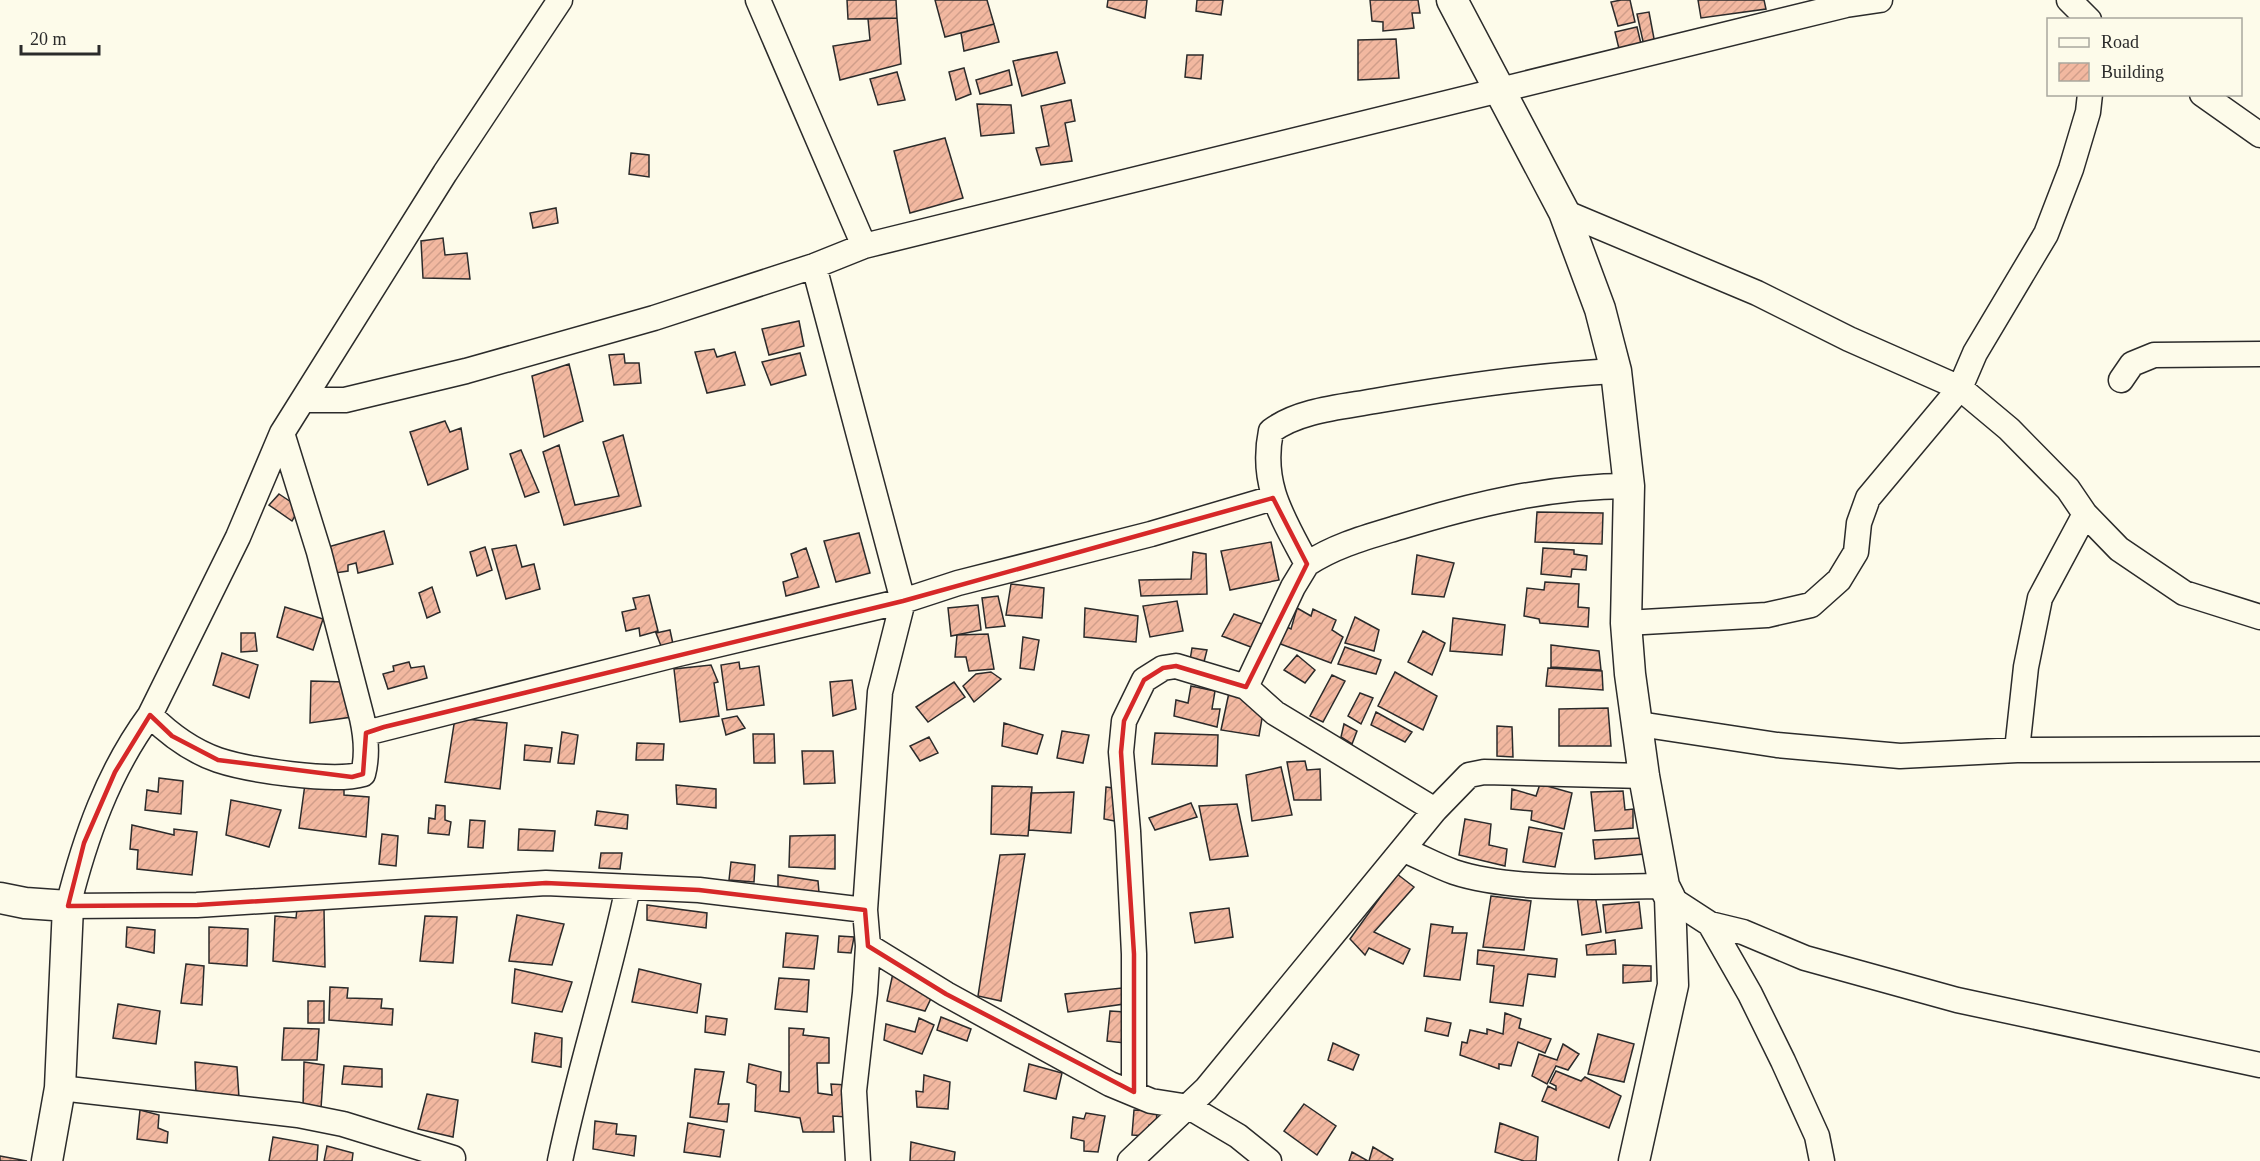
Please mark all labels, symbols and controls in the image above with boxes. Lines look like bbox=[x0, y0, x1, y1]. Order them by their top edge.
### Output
scale bar bbox=[21, 18, 99, 56]
legend bbox=[2047, 18, 2242, 96]
text: 20 m bbox=[30, 29, 67, 49]
text: Road bbox=[2101, 32, 2139, 52]
text: Building bbox=[2101, 62, 2164, 82]

